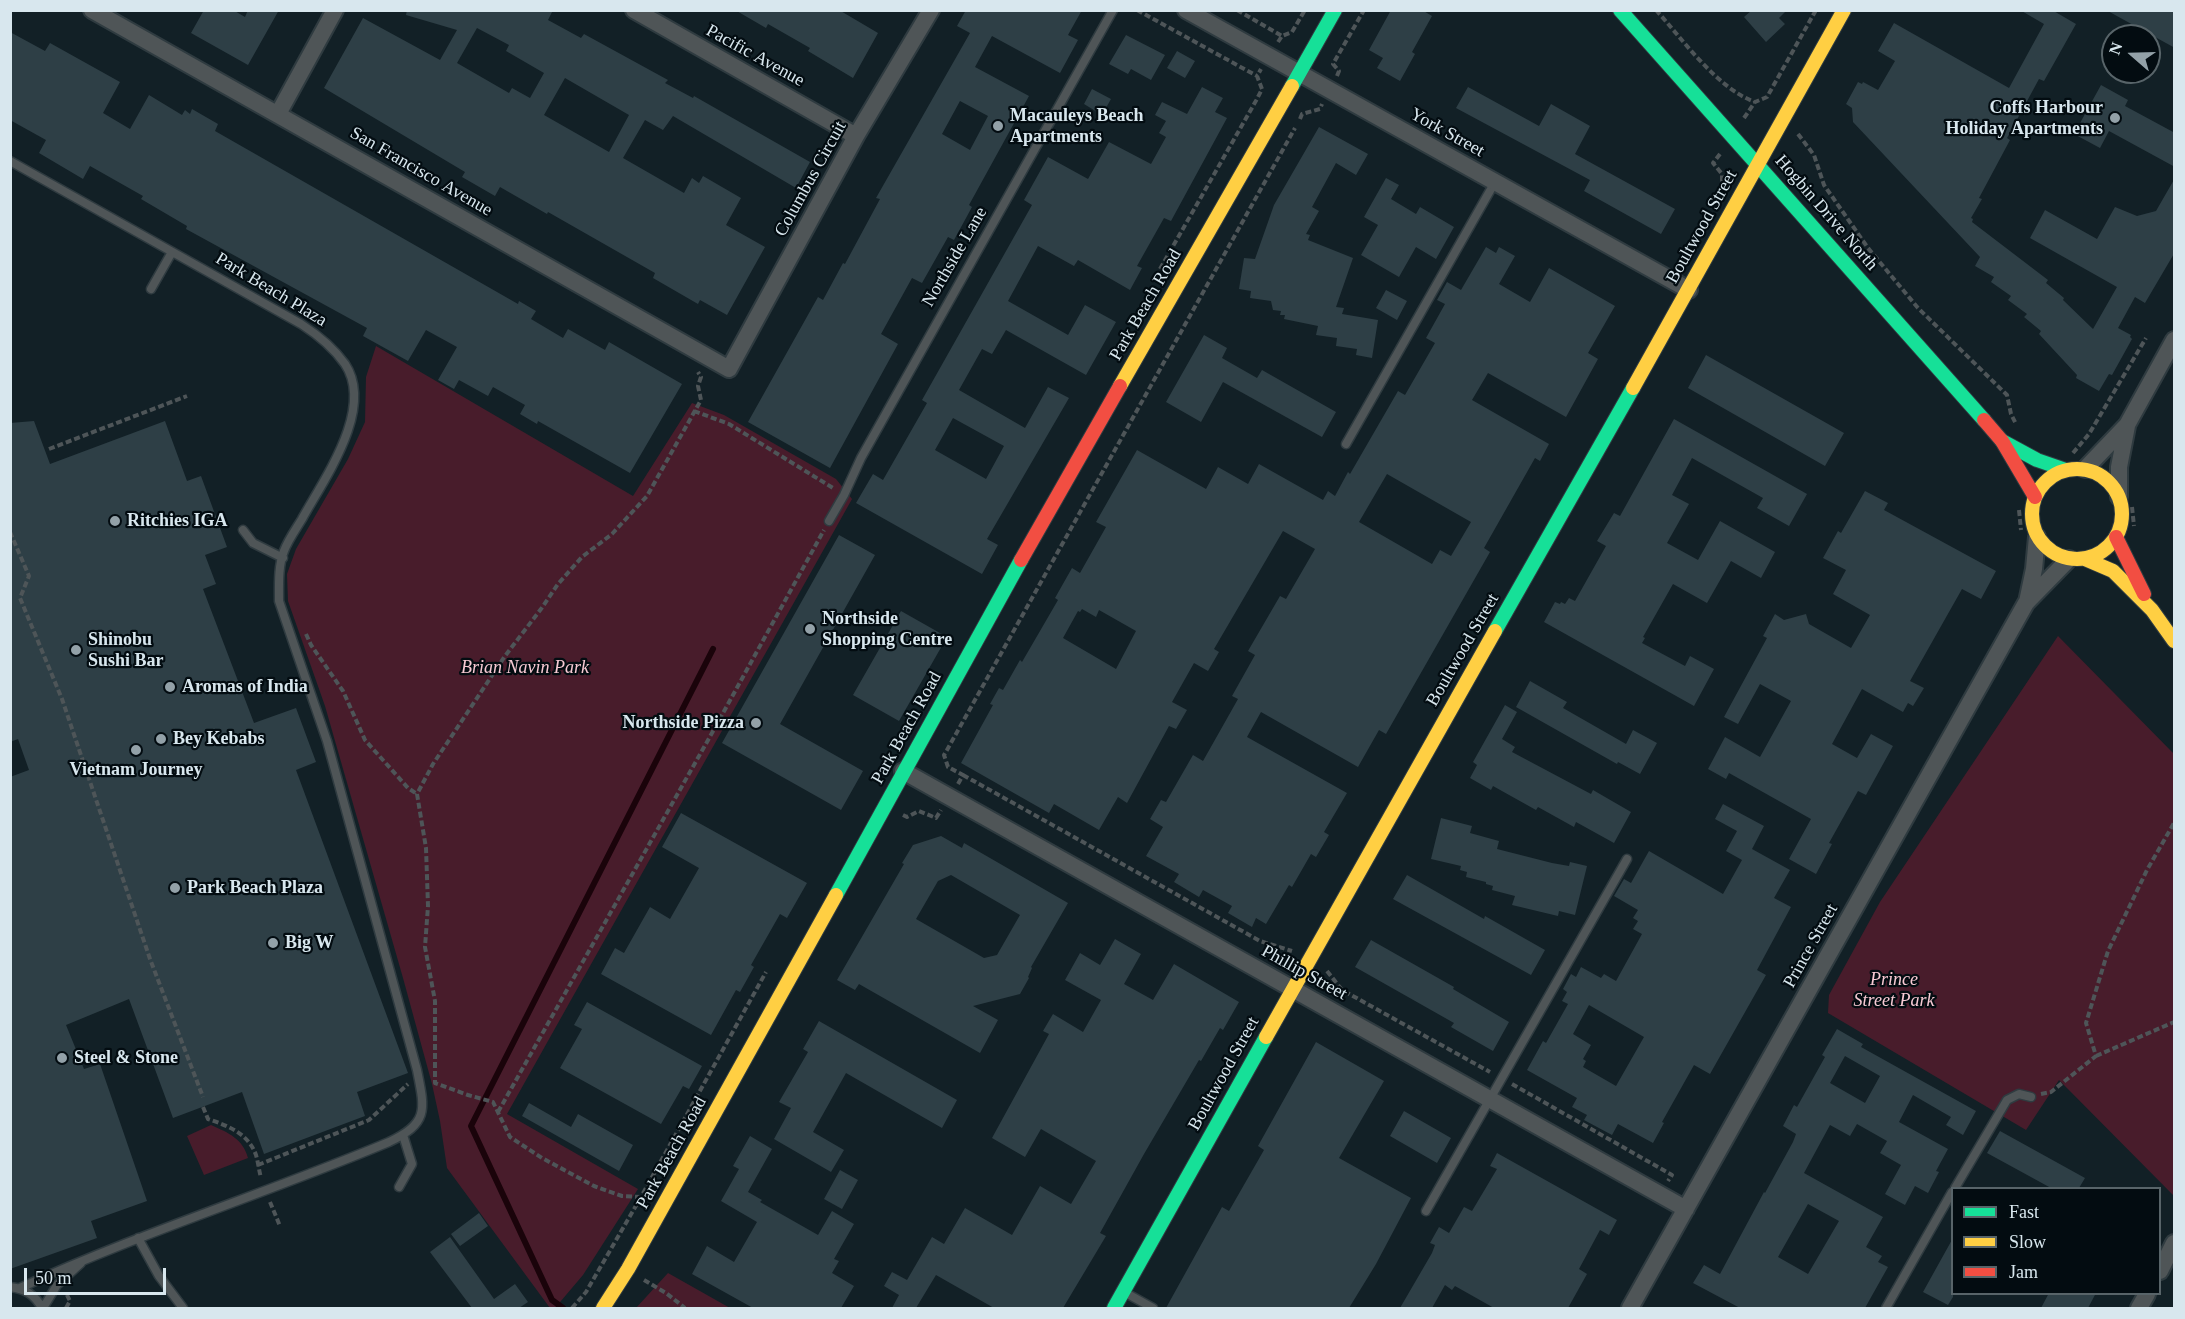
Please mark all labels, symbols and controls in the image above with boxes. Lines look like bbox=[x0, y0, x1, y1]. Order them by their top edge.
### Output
street label: Pacific Avenue bbox=[702, 20, 808, 92]
north arrow bbox=[2101, 24, 2161, 84]
text: N bbox=[2106, 40, 2125, 57]
place label: Coffs Harbour Holiday Apartments bbox=[1946, 97, 2103, 140]
street label: York Street bbox=[1406, 104, 1488, 162]
place label: Macauleys Beach Apartments bbox=[1010, 105, 1143, 148]
marker: Coffs Harbour Holiday Apartments bbox=[2108, 111, 2122, 125]
street label: Columbus Circuit bbox=[770, 118, 852, 240]
marker: Macauleys Beach Apartments bbox=[991, 119, 1005, 133]
street label: San Francisco Avenue bbox=[346, 122, 496, 222]
street label: Hogbin Drive North bbox=[1770, 151, 1882, 275]
street label: Boultwood Street bbox=[1662, 166, 1742, 288]
street label: Northside Lane bbox=[918, 203, 992, 311]
street label: Park Beach Road bbox=[1105, 245, 1187, 365]
street label: Park Beach Plaza bbox=[211, 248, 331, 332]
place label: Ritchies IGA bbox=[127, 510, 227, 532]
marker: Ritchies IGA bbox=[108, 514, 122, 528]
street label: Boultwood Street bbox=[1422, 590, 1504, 710]
place label: Northside Shopping Centre bbox=[822, 608, 952, 650]
marker: Northside Shopping Centre bbox=[803, 622, 817, 636]
place label: Shinobu Sushi Bar bbox=[88, 629, 164, 672]
marker: Shinobu Sushi Bar bbox=[69, 643, 83, 657]
park label: Brian Navin Park bbox=[461, 657, 589, 679]
street label: Park Beach Road bbox=[867, 668, 947, 788]
place label: Aromas of India bbox=[182, 676, 308, 698]
marker: Aromas of India bbox=[163, 680, 177, 694]
place label: Northside Pizza bbox=[623, 712, 744, 734]
marker: Northside Pizza bbox=[749, 716, 763, 730]
place label: Bey Kebabs bbox=[173, 728, 265, 750]
marker: Bey Kebabs bbox=[154, 732, 168, 746]
marker: Vietnam Journey bbox=[129, 743, 143, 757]
place label: Vietnam Journey bbox=[70, 759, 202, 781]
place label: Park Beach Plaza bbox=[187, 877, 323, 899]
marker: Park Beach Plaza bbox=[168, 881, 182, 895]
street label: Prince Street bbox=[1779, 900, 1843, 992]
place label: Big W bbox=[285, 932, 334, 954]
marker: Big W bbox=[266, 936, 280, 950]
street label: Phillip Street bbox=[1257, 941, 1351, 1005]
park label: Prince Street Park bbox=[1854, 969, 1934, 1012]
street label: Boultwood Street bbox=[1184, 1013, 1264, 1135]
place label: Steel & Stone bbox=[74, 1047, 178, 1069]
marker: Steel & Stone bbox=[55, 1051, 69, 1065]
street label: Park Beach Road bbox=[632, 1093, 712, 1213]
legend bbox=[1951, 1187, 2161, 1295]
text: Fast bbox=[2009, 1202, 2039, 1222]
text: Slow bbox=[2009, 1232, 2046, 1252]
scale bar bbox=[27, 1256, 170, 1294]
text: Jam bbox=[2009, 1262, 2038, 1282]
text: 50 m bbox=[35, 1268, 72, 1288]

